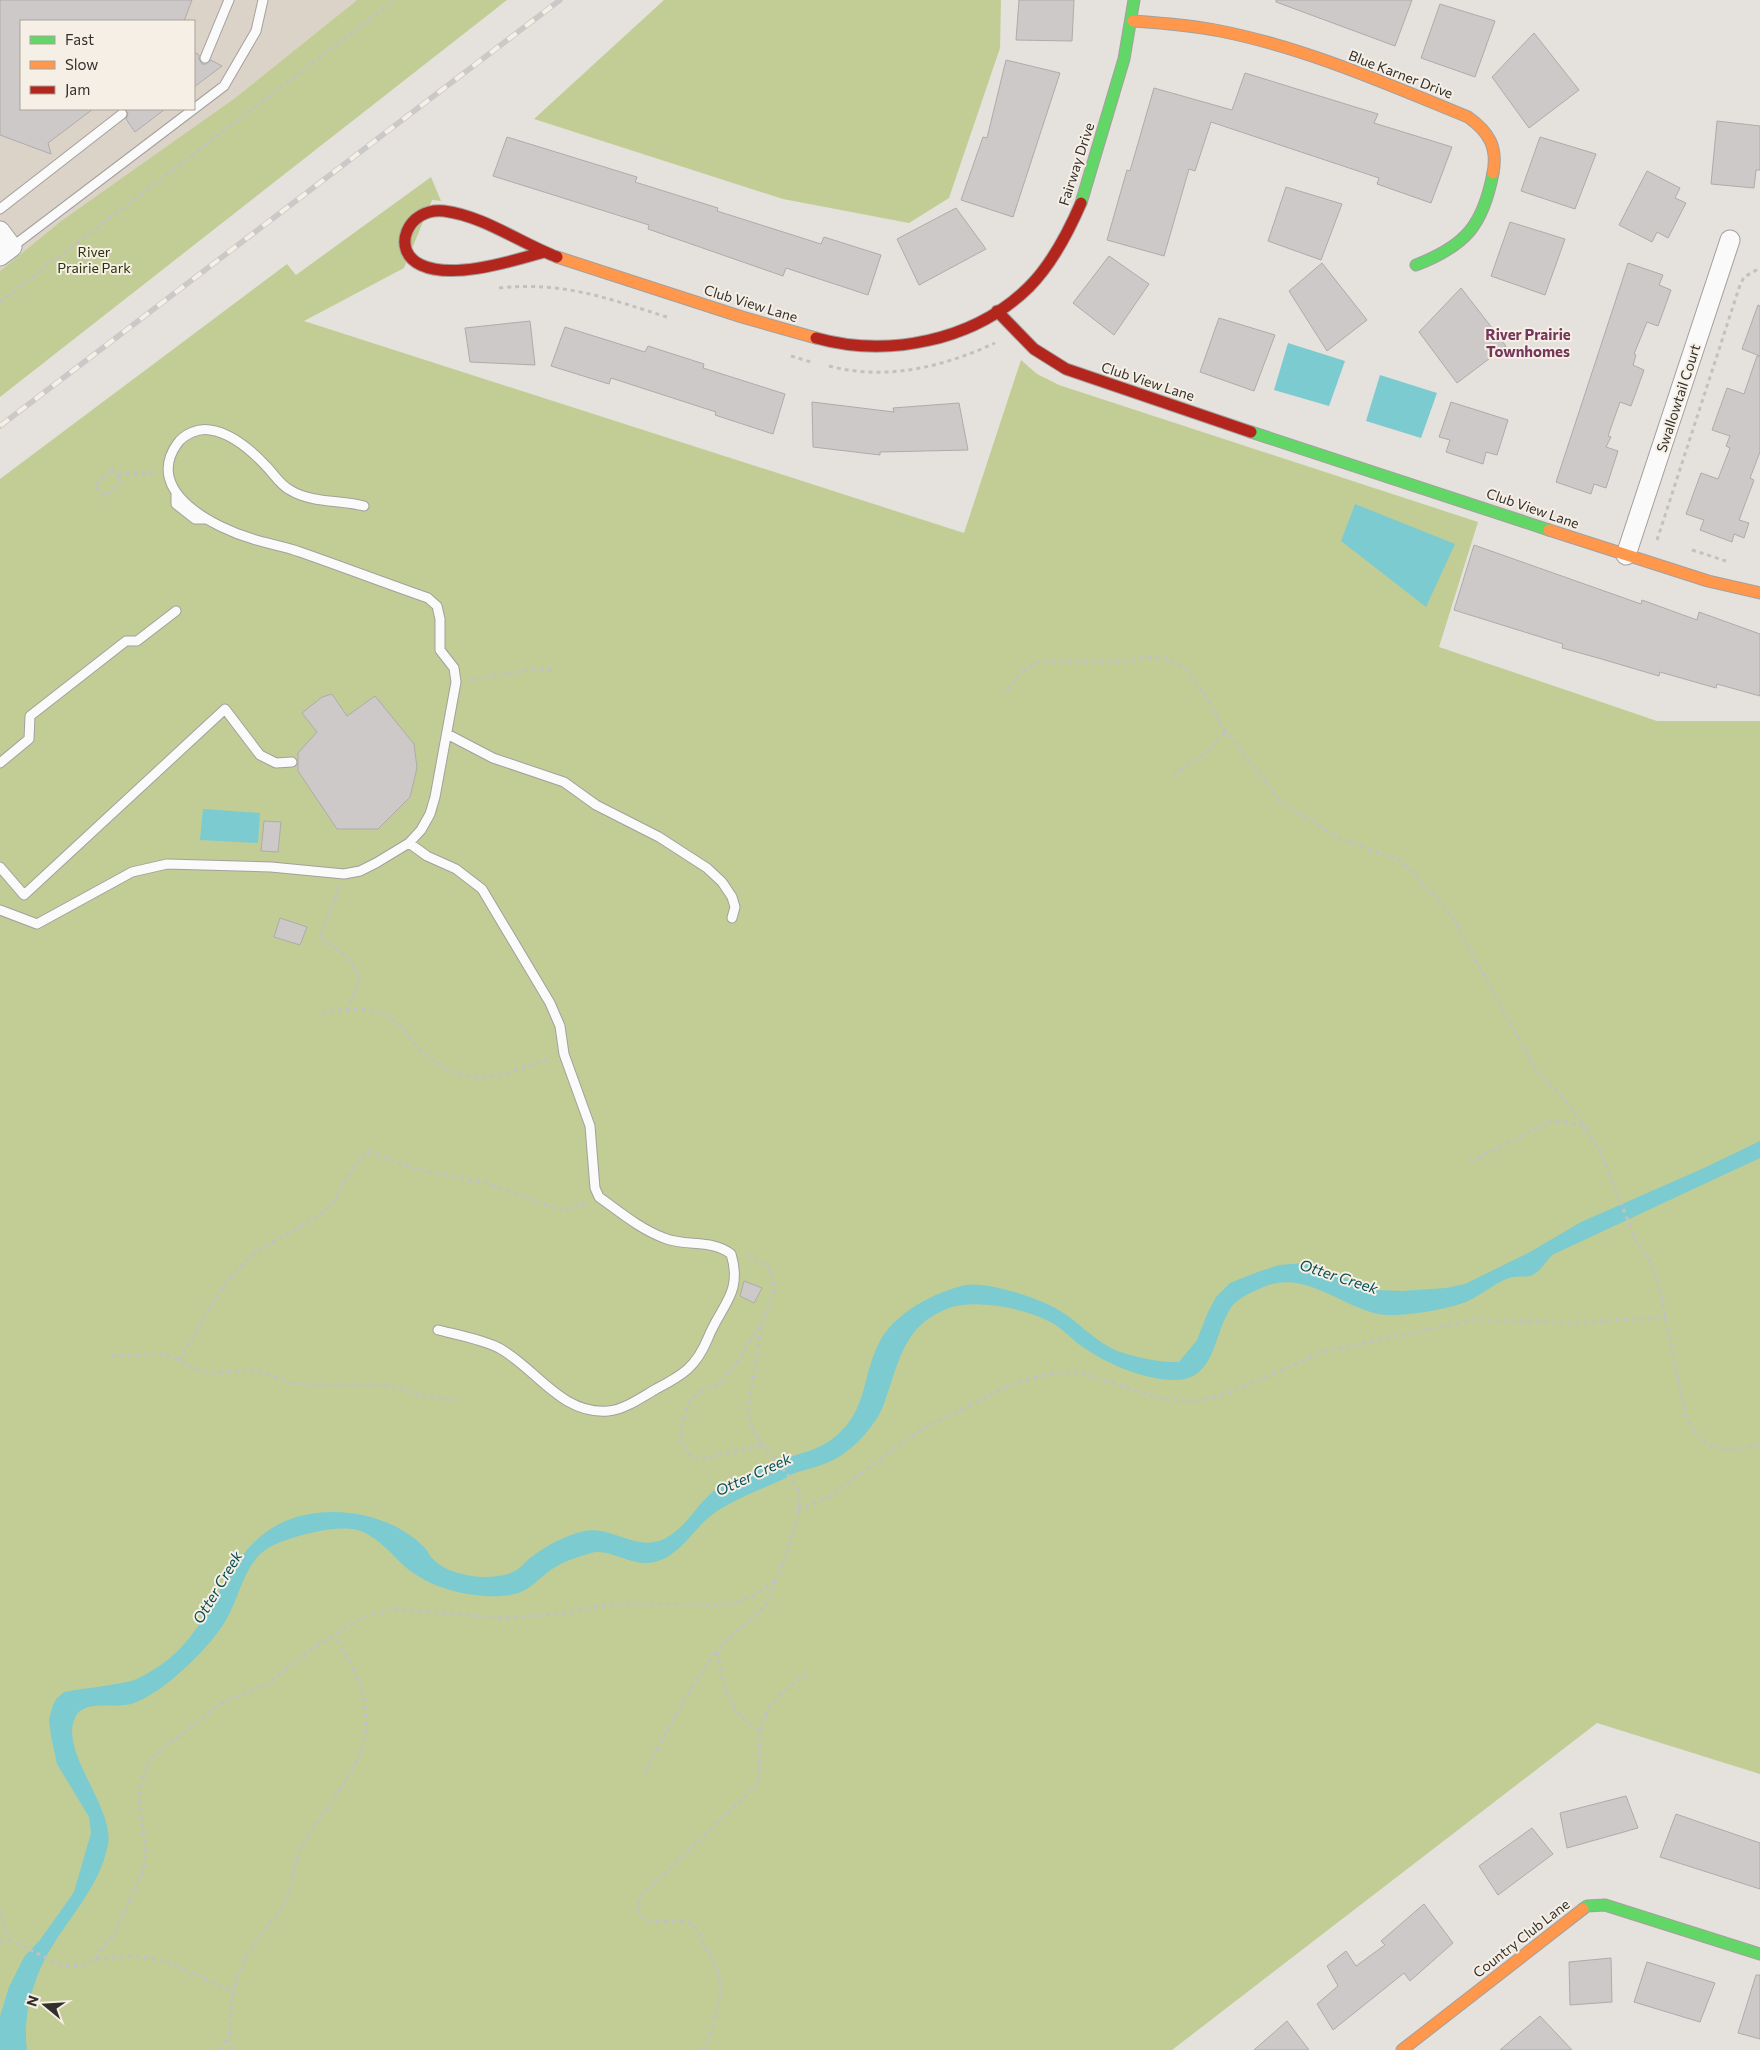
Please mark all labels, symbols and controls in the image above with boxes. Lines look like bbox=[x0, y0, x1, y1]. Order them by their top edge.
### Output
legend bbox=[20, 20, 195, 110]
text: Fast bbox=[65, 30, 94, 48]
street label: Blue Karner Drive bbox=[1346, 46, 1456, 102]
text: Slow bbox=[65, 55, 98, 73]
text: Jam bbox=[65, 80, 90, 98]
street label: Fairway Drive bbox=[1055, 120, 1097, 208]
park label: River Prairie Park bbox=[57, 243, 131, 276]
street label: Club View Lane bbox=[702, 281, 800, 325]
district label: River Prairie Townhomes bbox=[1485, 325, 1571, 360]
street label: Swallowtail Court bbox=[1652, 342, 1704, 454]
street label: Club View Lane bbox=[1099, 358, 1197, 404]
street label: Club View Lane bbox=[1484, 484, 1582, 532]
water label: Otter Creek bbox=[1298, 1255, 1381, 1297]
water label: Otter Creek bbox=[712, 1448, 794, 1499]
water label: Otter Creek bbox=[188, 1547, 246, 1626]
street label: Country Club Lane bbox=[1469, 1895, 1573, 1981]
north arrow bbox=[20, 1980, 70, 2030]
text: N bbox=[22, 1993, 42, 2008]

